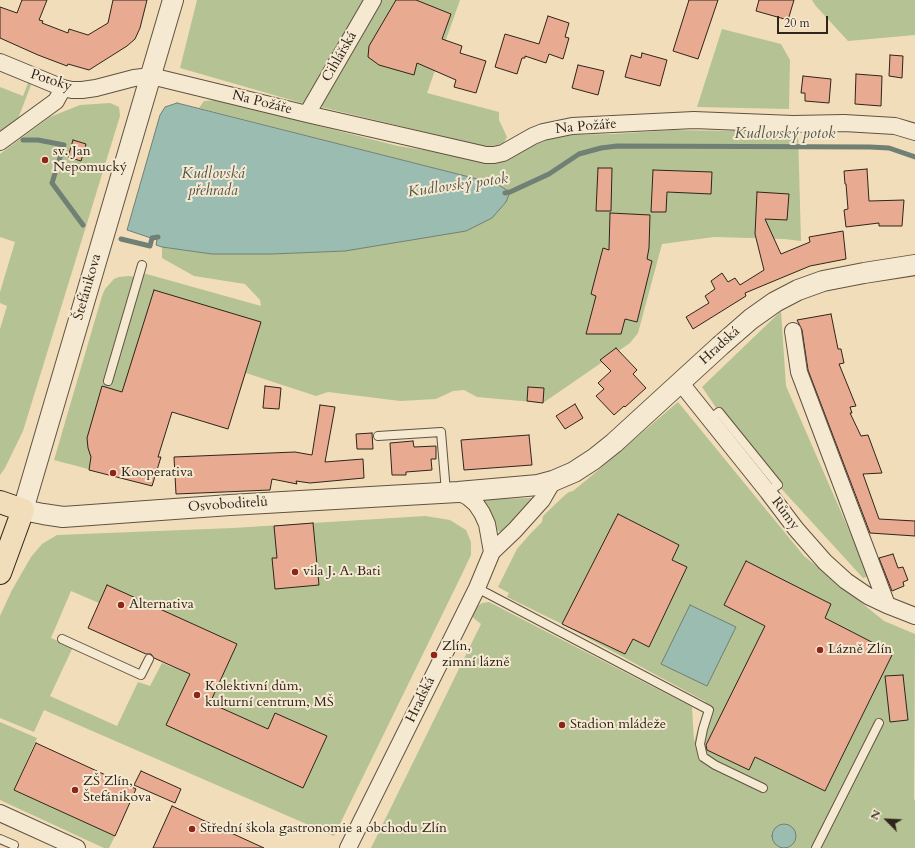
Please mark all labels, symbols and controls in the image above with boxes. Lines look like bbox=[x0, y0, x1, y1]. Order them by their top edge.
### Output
scale bar bbox=[779, 8, 830, 34]
text: 20 m bbox=[784, 15, 810, 31]
street label: Cihlářská bbox=[319, 29, 361, 85]
street label: Potoky bbox=[28, 66, 74, 96]
street label: Na Požáře bbox=[230, 87, 294, 119]
street label: Na Požáře bbox=[555, 116, 617, 138]
water label: Kudlovský potok bbox=[735, 126, 835, 144]
place label: sv. Jan Nepomucký bbox=[53, 144, 127, 176]
marker: sv. Jan Nepomucký bbox=[40, 155, 50, 165]
water label: Kudlovská přehrada bbox=[181, 166, 245, 201]
water label: Kudlovský potok bbox=[407, 170, 509, 202]
street label: Štefánikova bbox=[71, 252, 105, 322]
street label: Hradská bbox=[696, 324, 744, 368]
place label: Kooperativa bbox=[121, 465, 193, 481]
marker: Kooperativa bbox=[108, 468, 118, 478]
street label: Osvoboditelů bbox=[188, 494, 268, 516]
street label: Růmy bbox=[767, 494, 803, 534]
place label: vila J. A. Bati bbox=[303, 564, 381, 580]
marker: vila J. A. Bati bbox=[290, 567, 300, 577]
place label: Alternativa bbox=[129, 597, 194, 613]
marker: Alternativa bbox=[116, 600, 126, 610]
place label: Zlín, zimní lázně bbox=[442, 639, 510, 672]
place label: Lázně Zlín bbox=[828, 642, 892, 658]
marker: Lázně Zlín bbox=[815, 645, 825, 655]
marker: Zlín, zimní lázně bbox=[429, 650, 439, 660]
street label: Hradská bbox=[403, 675, 439, 725]
place label: Kolektivní dům, kulturní centrum, MŠ bbox=[205, 679, 334, 712]
marker: Kolektivní dům, kulturní centrum, MŠ bbox=[192, 690, 202, 700]
place label: Stadion mládeže bbox=[570, 717, 666, 733]
marker: Stadion mládeže bbox=[557, 720, 567, 730]
place label: ZŠ Zlín, Štefánikova bbox=[83, 774, 151, 806]
marker: ZŠ Zlín, Štefánikova bbox=[70, 785, 80, 795]
north arrow bbox=[867, 800, 907, 840]
text: N bbox=[867, 808, 884, 822]
place label: Střední škola gastronomie a obchodu Zlín bbox=[200, 821, 447, 837]
marker: Střední škola gastronomie a obchodu Zlín bbox=[187, 824, 197, 834]

